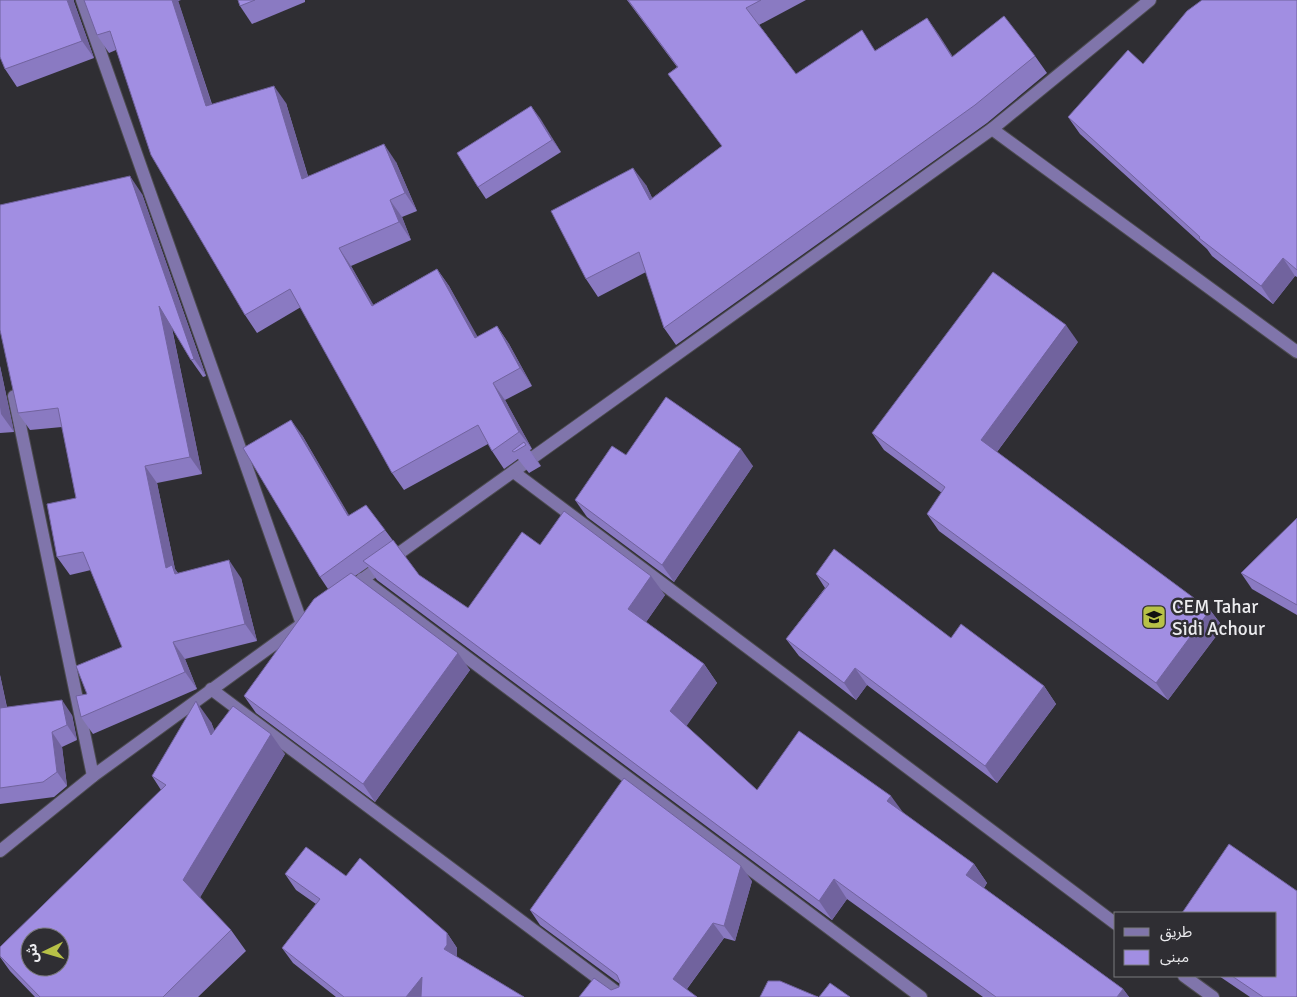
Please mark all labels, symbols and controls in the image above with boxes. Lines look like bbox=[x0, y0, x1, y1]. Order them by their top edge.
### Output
place label: CEM Tahar Sidi Achour bbox=[1172, 595, 1265, 641]
school or university icon: CEM Tahar Sidi Achour bbox=[1141, 604, 1167, 630]
legend bbox=[1114, 912, 1277, 977]
text: طريق bbox=[1160, 923, 1192, 942]
north arrow bbox=[20, 927, 70, 977]
text: ش bbox=[23, 943, 42, 963]
text: مبنى bbox=[1160, 948, 1189, 966]

